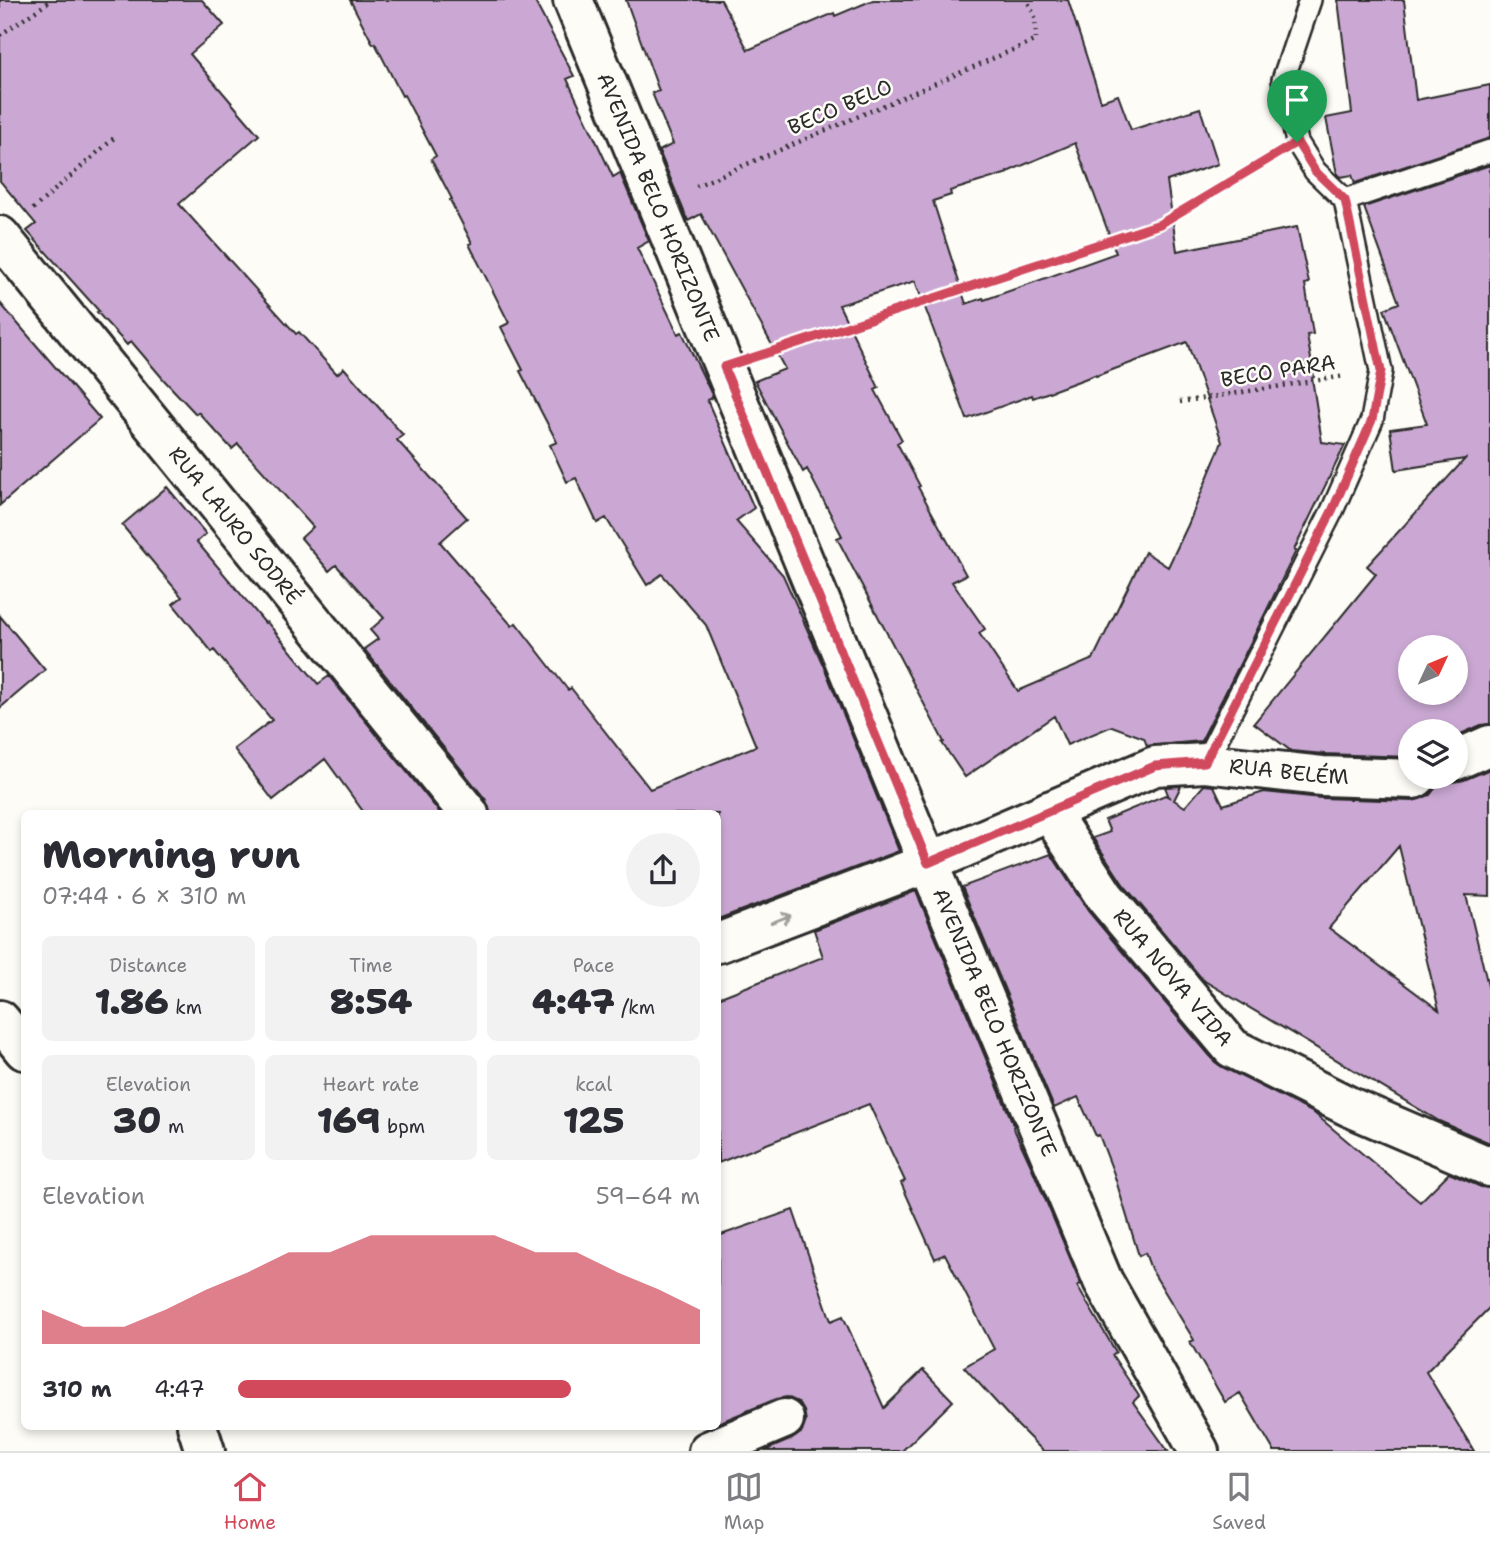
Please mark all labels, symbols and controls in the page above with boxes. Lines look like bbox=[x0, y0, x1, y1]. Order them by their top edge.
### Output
street label: AVENIDA BELO HORIZONTE bbox=[590, 68, 726, 346]
pin bbox=[1267, 70, 1327, 142]
street label: BECO BELO bbox=[784, 73, 896, 141]
icon: arrive bbox=[1278, 81, 1316, 119]
street label: BECO PARA bbox=[1219, 348, 1337, 394]
street label: RUA LAURO SODRÉ bbox=[162, 441, 308, 611]
north arrow bbox=[1398, 635, 1468, 705]
map controls bbox=[1398, 635, 1468, 789]
button: layers bbox=[1398, 719, 1468, 789]
street label: RUA BELÉM bbox=[1228, 752, 1349, 791]
text: Morning run bbox=[42, 829, 300, 880]
button: share bbox=[626, 833, 700, 907]
text: 07:44 · 6 × 310 m bbox=[42, 881, 246, 911]
street label: AVENIDA BELO HORIZONTE bbox=[926, 884, 1063, 1161]
street label: RUA NOVA VIDA bbox=[1107, 903, 1239, 1052]
one-way arrow bbox=[770, 911, 792, 924]
text: Distance bbox=[109, 953, 187, 978]
text: Time bbox=[349, 953, 393, 978]
text: Pace bbox=[573, 953, 615, 978]
text: 1.86 bbox=[94, 978, 169, 1025]
text: 8:54 bbox=[330, 978, 412, 1025]
text: 4:47 bbox=[532, 978, 615, 1025]
text: km bbox=[169, 995, 202, 1020]
text: /km bbox=[615, 995, 655, 1020]
text: Elevation bbox=[106, 1072, 191, 1097]
text: Heart rate bbox=[323, 1072, 419, 1097]
text: kcal bbox=[575, 1072, 612, 1097]
text: 30 bbox=[112, 1097, 161, 1144]
text: 169 bbox=[317, 1097, 380, 1144]
text: 125 bbox=[563, 1097, 625, 1144]
text: m bbox=[161, 1114, 184, 1139]
text: bpm bbox=[380, 1114, 425, 1139]
text: Elevation bbox=[42, 1181, 145, 1211]
text: 59–64 m bbox=[596, 1181, 700, 1211]
text: 310 m bbox=[42, 1374, 112, 1404]
text: 4:47 bbox=[154, 1374, 205, 1404]
tab: Home bbox=[224, 1468, 276, 1535]
tab: Map bbox=[724, 1468, 764, 1535]
tab: Saved bbox=[1212, 1468, 1266, 1535]

